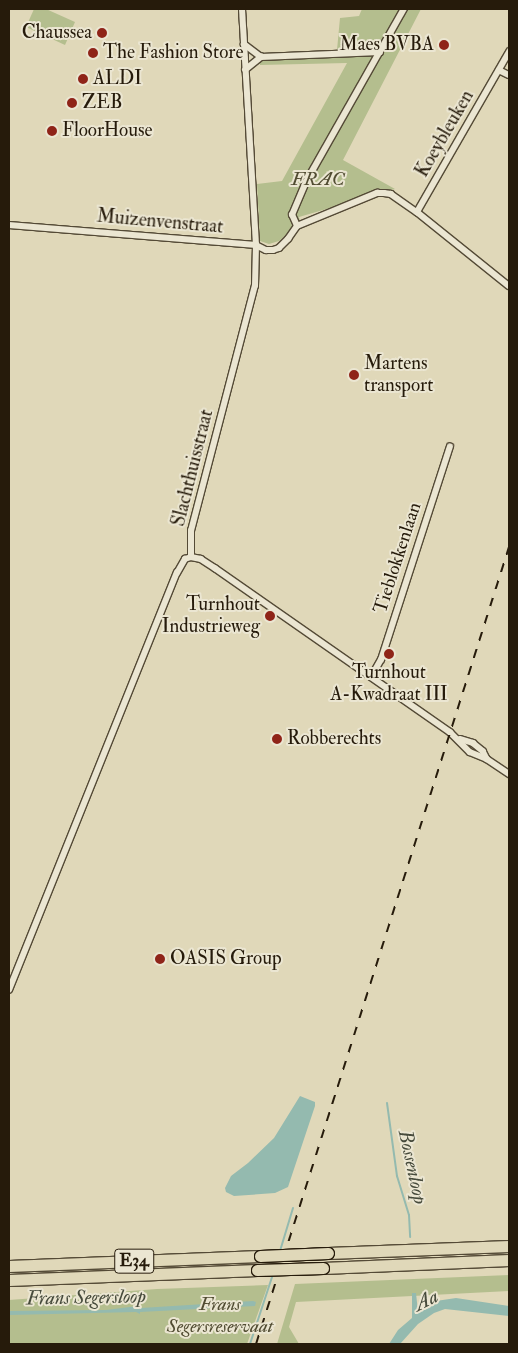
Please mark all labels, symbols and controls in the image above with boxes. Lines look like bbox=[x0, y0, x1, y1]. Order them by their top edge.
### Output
place label: Chaussea bbox=[22, 22, 92, 44]
marker: Chaussea bbox=[96, 27, 108, 39]
place label: Maes BVBA bbox=[339, 34, 434, 56]
marker: Maes BVBA bbox=[438, 39, 450, 51]
place label: The Fashion Store bbox=[103, 42, 243, 64]
marker: The Fashion Store bbox=[87, 47, 99, 59]
place label: ALDI bbox=[93, 68, 142, 90]
marker: ALDI bbox=[77, 73, 89, 85]
street label: Koeybleuken bbox=[411, 86, 479, 182]
place label: ZEB bbox=[82, 92, 122, 114]
marker: ZEB bbox=[66, 97, 78, 109]
place label: FloorHouse bbox=[62, 120, 153, 142]
marker: FloorHouse bbox=[46, 125, 58, 137]
park label: FRAC bbox=[291, 169, 345, 191]
street label: Muizenvenstraat bbox=[96, 205, 224, 239]
place label: Martens transport bbox=[364, 353, 433, 397]
marker: Martens transport bbox=[348, 369, 360, 381]
street label: Slachthuisstraat bbox=[167, 407, 219, 529]
street label: Tieblokkenlaan bbox=[369, 499, 427, 617]
place label: Turnhout Industrieweg bbox=[162, 594, 260, 638]
marker: Turnhout Industrieweg bbox=[264, 610, 276, 622]
marker: Turnhout A-Kwadraat III bbox=[383, 648, 395, 660]
place label: Turnhout A-Kwadraat III bbox=[330, 662, 448, 706]
place label: Robberechts bbox=[287, 728, 381, 750]
marker: Robberechts bbox=[271, 733, 283, 745]
place label: OASIS Group bbox=[170, 948, 282, 970]
marker: OASIS Group bbox=[154, 953, 166, 965]
water label: Bossenloop bbox=[393, 1128, 433, 1206]
road number: E34 bbox=[114, 1246, 154, 1276]
water label: Frans Segersloop bbox=[26, 1284, 146, 1310]
water label: Aa bbox=[410, 1284, 442, 1316]
park label: Frans Segersreservaat bbox=[167, 1294, 273, 1338]

